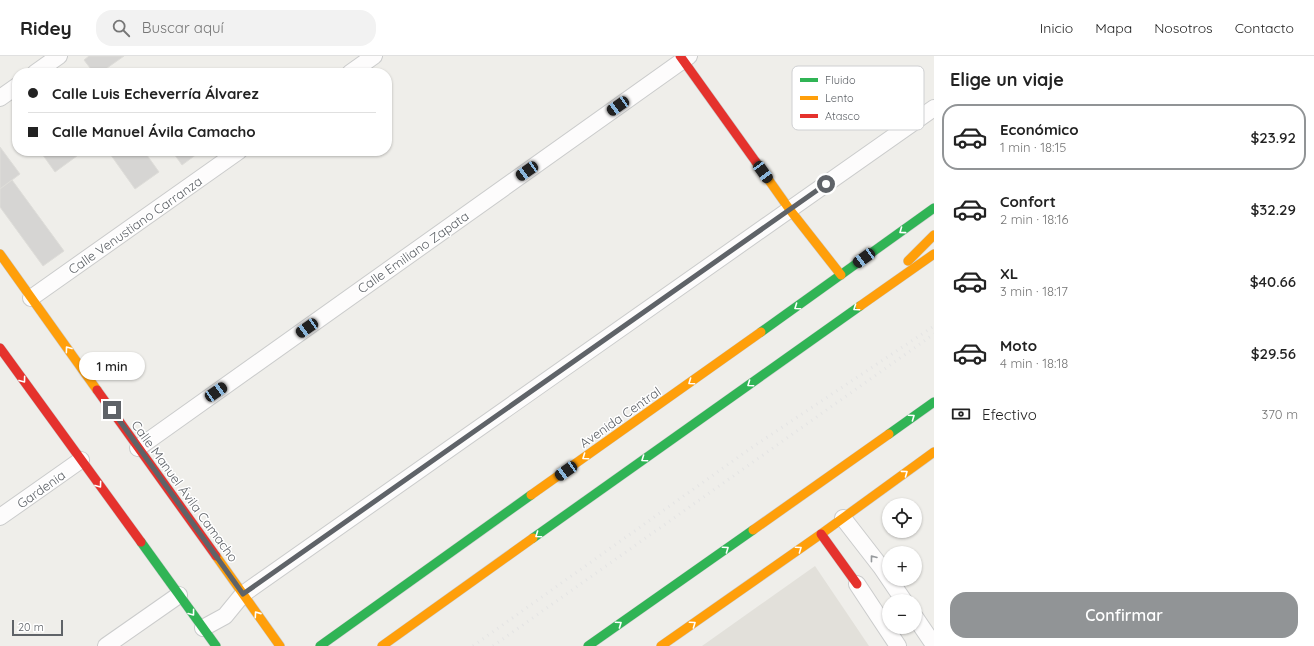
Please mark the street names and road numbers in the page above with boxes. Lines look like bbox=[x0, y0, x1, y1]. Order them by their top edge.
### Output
street label: Calle Venustiano Carranza bbox=[65, 173, 205, 277]
street label: Calle Emiliano Zapata bbox=[354, 208, 472, 296]
street label: Avenida Central bbox=[576, 383, 664, 451]
street label: Calle Manuel Ávila Camacho bbox=[128, 417, 242, 565]
street label: Gardenia bbox=[14, 467, 68, 511]

